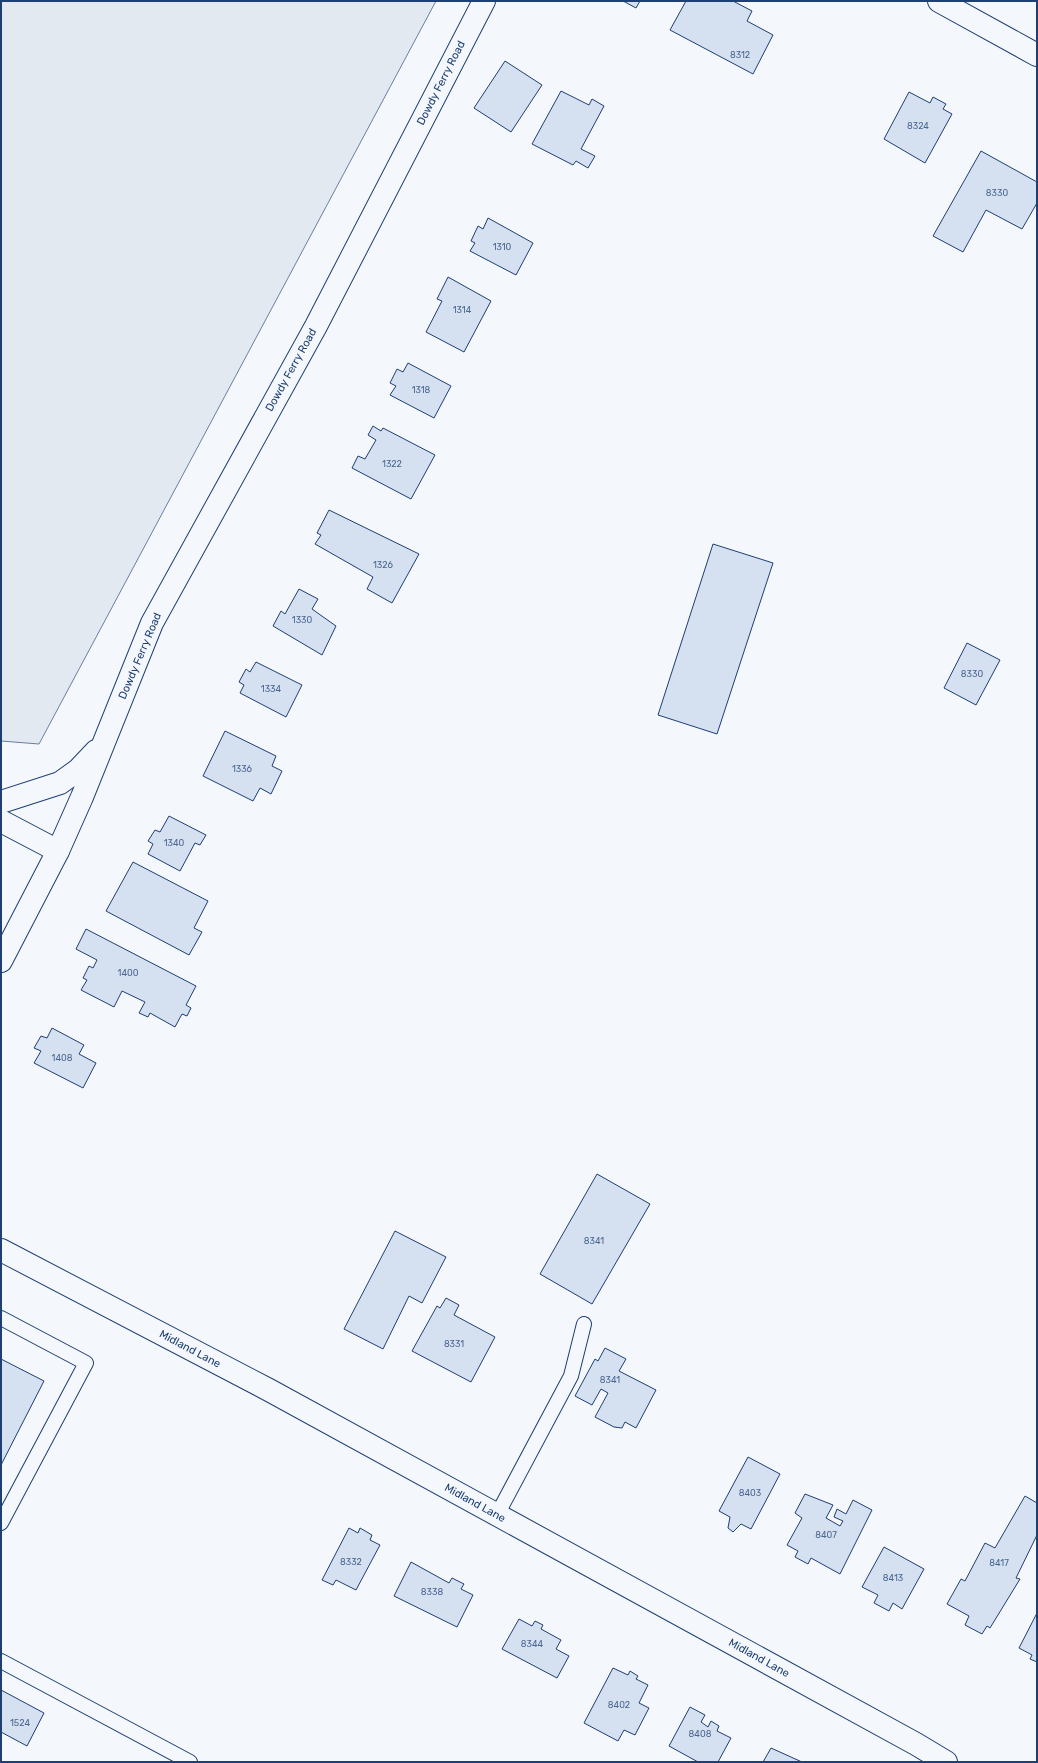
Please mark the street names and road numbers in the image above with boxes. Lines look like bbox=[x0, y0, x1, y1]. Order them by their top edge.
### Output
street label: Dowdy Ferry Road bbox=[414, 39, 468, 127]
street label: Dowdy Ferry Road bbox=[263, 326, 319, 414]
street label: Dowdy Ferry Road bbox=[116, 611, 164, 701]
street label: Midland Lane bbox=[157, 1327, 223, 1371]
street label: Midland Lane bbox=[442, 1481, 508, 1525]
street label: Midland Lane bbox=[726, 1636, 792, 1680]

